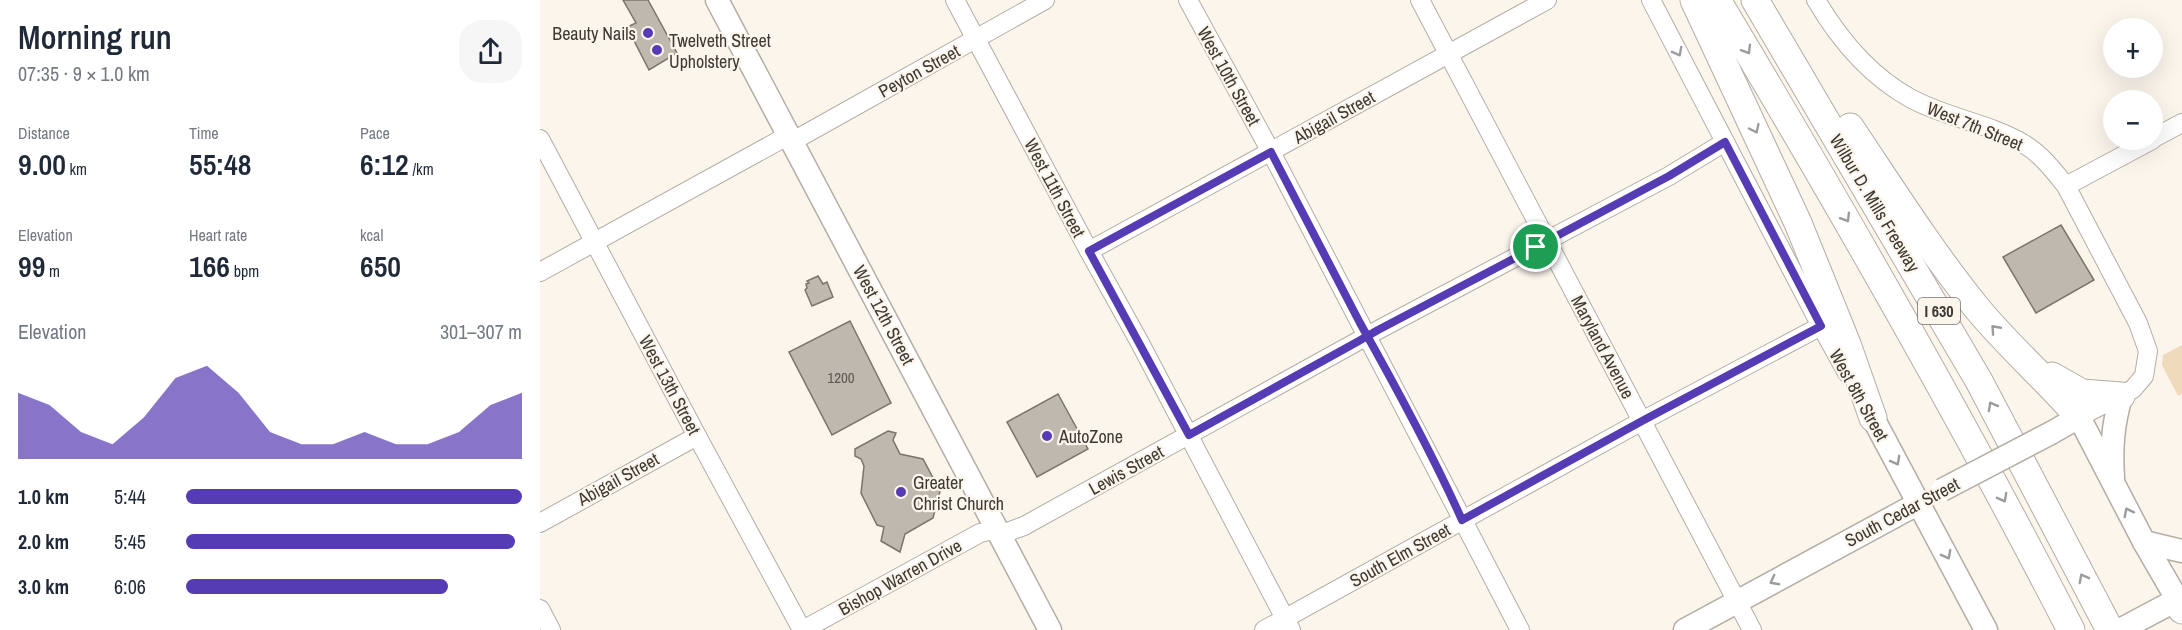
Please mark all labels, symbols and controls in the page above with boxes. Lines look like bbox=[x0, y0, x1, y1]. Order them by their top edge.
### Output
text: Morning run bbox=[18, 15, 172, 59]
map controls bbox=[2103, 18, 2163, 150]
button: + bbox=[2103, 18, 2163, 78]
button: share bbox=[459, 20, 522, 83]
place label: Beauty Nails bbox=[552, 21, 636, 46]
street label: West 10th Street bbox=[1191, 22, 1267, 130]
marker: Beauty Nails bbox=[641, 26, 655, 40]
place label: Twelveth Street Upholstery bbox=[669, 28, 771, 74]
street label: Peyton Street bbox=[874, 38, 964, 104]
marker: Twelveth Street Upholstery bbox=[650, 43, 664, 57]
one-way arrow bbox=[1740, 44, 1751, 54]
one-way arrow bbox=[1671, 45, 1682, 56]
text: 07:35 · 9 × 1.0 km bbox=[18, 60, 150, 87]
street label: Abigail Street bbox=[1288, 84, 1379, 150]
button: − bbox=[2103, 90, 2163, 150]
street label: West 7th Street bbox=[1923, 95, 2027, 157]
text: Distance bbox=[18, 122, 70, 144]
text: Time bbox=[189, 122, 219, 144]
text: Pace bbox=[360, 122, 390, 144]
one-way arrow bbox=[1748, 122, 1760, 133]
street label: Wilbur D. Mills Freeway bbox=[1824, 129, 1926, 277]
street label: West 11th Street bbox=[1018, 134, 1092, 242]
text: 9.00 bbox=[18, 144, 66, 184]
text: 55:48 bbox=[189, 144, 251, 184]
text: 6:12 bbox=[360, 144, 409, 184]
text: km bbox=[66, 158, 87, 180]
text: /km bbox=[409, 158, 434, 180]
one-way arrow bbox=[1839, 212, 1850, 222]
pin bbox=[1510, 221, 1561, 272]
text: Elevation bbox=[18, 224, 73, 246]
text: Heart rate bbox=[189, 224, 247, 246]
text: kcal bbox=[360, 224, 383, 246]
icon: arrive bbox=[1519, 230, 1552, 263]
text: 99 bbox=[18, 246, 45, 286]
text: 166 bbox=[189, 246, 230, 286]
text: 650 bbox=[360, 246, 401, 286]
text: m bbox=[45, 260, 60, 282]
text: bpm bbox=[230, 260, 259, 282]
street label: West 12th Street bbox=[847, 261, 921, 369]
street label: Maryland Avenue bbox=[1565, 291, 1641, 403]
road number: I 630 bbox=[1918, 298, 1960, 324]
text: Elevation bbox=[18, 318, 86, 345]
text: 301–307 m bbox=[440, 318, 522, 345]
one-way arrow bbox=[1991, 326, 2002, 336]
street label: West 13th Street bbox=[633, 331, 707, 439]
street label: West 8th Street bbox=[1823, 345, 1895, 445]
house number: 1200 bbox=[827, 367, 855, 388]
one-way arrow bbox=[1988, 401, 1999, 412]
place label: AutoZone bbox=[1058, 424, 1123, 449]
marker: AutoZone bbox=[1040, 429, 1054, 443]
street label: Lewis Street bbox=[1084, 439, 1168, 501]
street label: Abigail Street bbox=[572, 446, 663, 512]
one-way arrow bbox=[1889, 454, 1900, 465]
place label: Greater Christ Church bbox=[913, 470, 1004, 516]
street label: South Cedar Street bbox=[1840, 471, 1964, 553]
text: 1.0 km bbox=[18, 483, 69, 510]
text: 5:44 bbox=[114, 483, 146, 510]
marker: Greater Christ Church bbox=[894, 485, 908, 499]
one-way arrow bbox=[1996, 492, 2007, 502]
one-way arrow bbox=[2124, 507, 2135, 518]
street label: South Elm Street bbox=[1345, 517, 1455, 593]
text: 2.0 km bbox=[18, 528, 69, 555]
text: 5:45 bbox=[114, 528, 146, 555]
street label: Bishop Warren Drive bbox=[834, 533, 966, 621]
one-way arrow bbox=[1939, 548, 1951, 559]
text: 3.0 km bbox=[18, 573, 69, 600]
text: 6:06 bbox=[114, 573, 146, 600]
one-way arrow bbox=[1770, 574, 1780, 585]
one-way arrow bbox=[2079, 574, 2090, 584]

